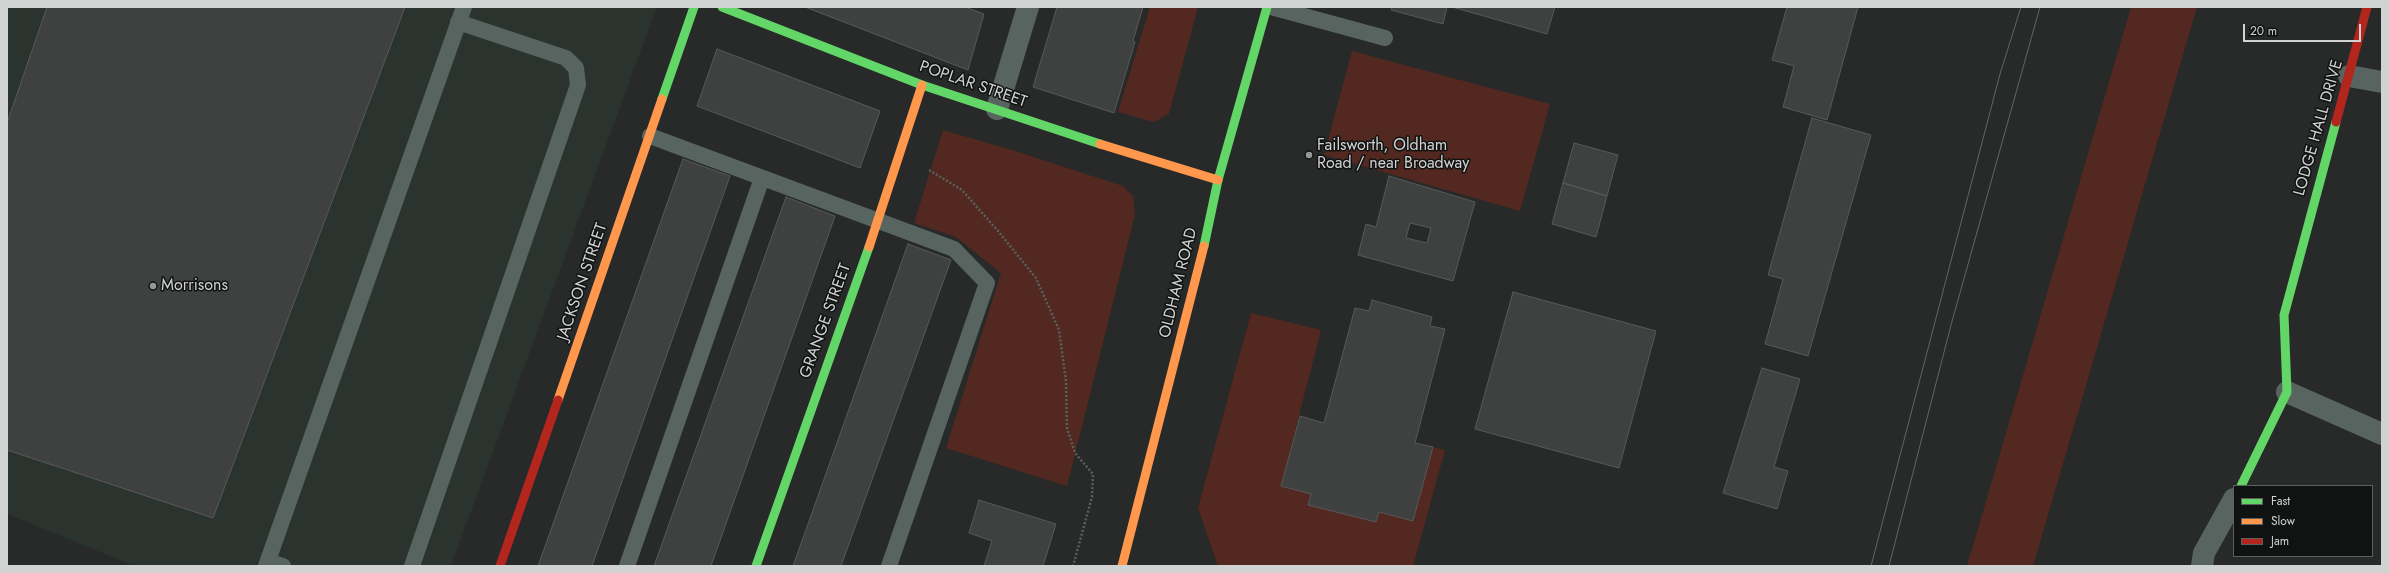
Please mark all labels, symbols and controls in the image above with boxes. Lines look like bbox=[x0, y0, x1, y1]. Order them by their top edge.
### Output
scale bar bbox=[2245, 16, 2363, 42]
text: 20 m bbox=[2250, 22, 2277, 40]
street label: POPLAR STREET bbox=[917, 58, 1029, 112]
street label: LODGE HALL DRIVE bbox=[2290, 58, 2348, 198]
place label: Failsworth, Oldham Road / near Broadway bbox=[1317, 136, 1469, 174]
marker: Failsworth, Oldham Road / near Broadway bbox=[1304, 150, 1314, 160]
street label: JACKSON STREET bbox=[554, 221, 612, 343]
street label: OLDHAM ROAD bbox=[1156, 226, 1202, 340]
street label: GRANGE STREET bbox=[796, 261, 856, 381]
place label: Morrisons bbox=[161, 276, 228, 296]
marker: Morrisons bbox=[148, 281, 158, 291]
legend bbox=[2233, 485, 2373, 557]
text: Fast bbox=[2271, 492, 2290, 510]
text: Slow bbox=[2271, 512, 2295, 530]
text: Jam bbox=[2271, 532, 2289, 550]

